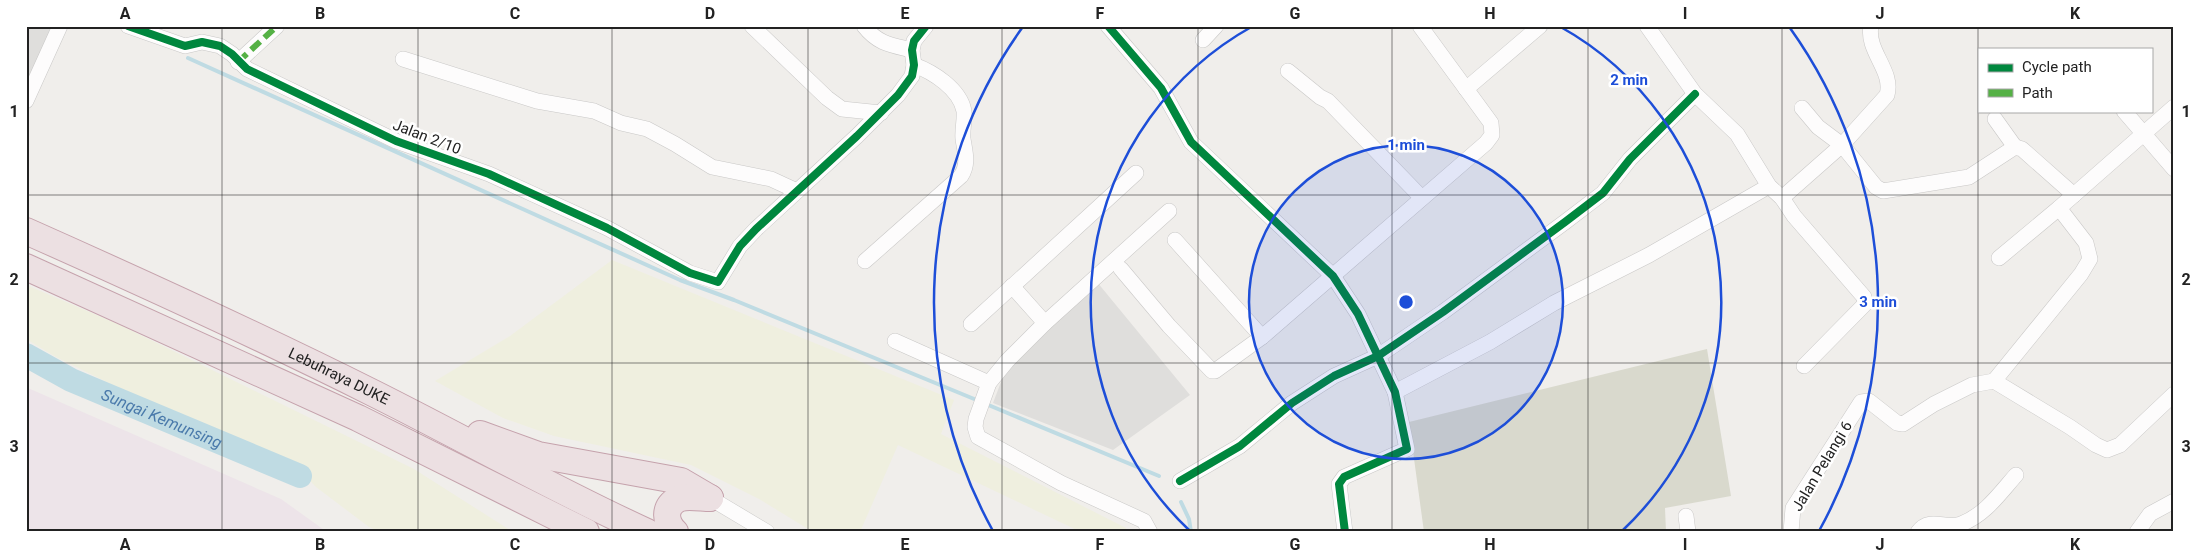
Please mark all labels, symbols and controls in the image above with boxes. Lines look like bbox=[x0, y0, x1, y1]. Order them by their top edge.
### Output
text: A bbox=[120, 4, 131, 23]
text: B bbox=[315, 4, 325, 23]
text: C bbox=[510, 4, 520, 23]
text: D bbox=[705, 4, 715, 23]
text: E bbox=[901, 4, 910, 23]
text: F bbox=[1096, 4, 1105, 23]
text: G bbox=[1290, 4, 1301, 23]
text: H bbox=[1484, 4, 1496, 23]
text: I bbox=[1683, 4, 1687, 23]
text: J bbox=[1876, 4, 1884, 23]
text: K bbox=[2070, 4, 2081, 23]
legend bbox=[1978, 48, 2152, 112]
text: Cycle path bbox=[2022, 58, 2092, 76]
text: 2 min bbox=[1610, 71, 1648, 89]
text: Path bbox=[2022, 84, 2053, 102]
text: 1 bbox=[9, 102, 19, 121]
text: 1 bbox=[2181, 102, 2191, 121]
street label: Jalan 2/10 bbox=[390, 116, 464, 158]
text: 1 min bbox=[1387, 136, 1425, 154]
text: 2 bbox=[9, 270, 19, 289]
text: 2 bbox=[2181, 270, 2191, 289]
centre of rings bbox=[1397, 293, 1415, 311]
text: 3 min bbox=[1859, 293, 1897, 311]
street label: Lebuhraya DUKE bbox=[285, 344, 393, 409]
water label: Sungai Kemunsing bbox=[99, 385, 225, 452]
street label: Jalan Pelangi 6 bbox=[1788, 418, 1856, 514]
text: 3 bbox=[9, 437, 19, 456]
text: 3 bbox=[2181, 437, 2191, 456]
text: A bbox=[120, 535, 131, 554]
text: B bbox=[315, 535, 325, 554]
text: C bbox=[510, 535, 520, 554]
text: D bbox=[705, 535, 715, 554]
text: E bbox=[901, 535, 910, 554]
text: F bbox=[1096, 535, 1105, 554]
text: G bbox=[1290, 535, 1301, 554]
text: H bbox=[1484, 535, 1496, 554]
text: I bbox=[1683, 535, 1687, 554]
text: J bbox=[1876, 535, 1884, 554]
text: K bbox=[2070, 535, 2081, 554]

